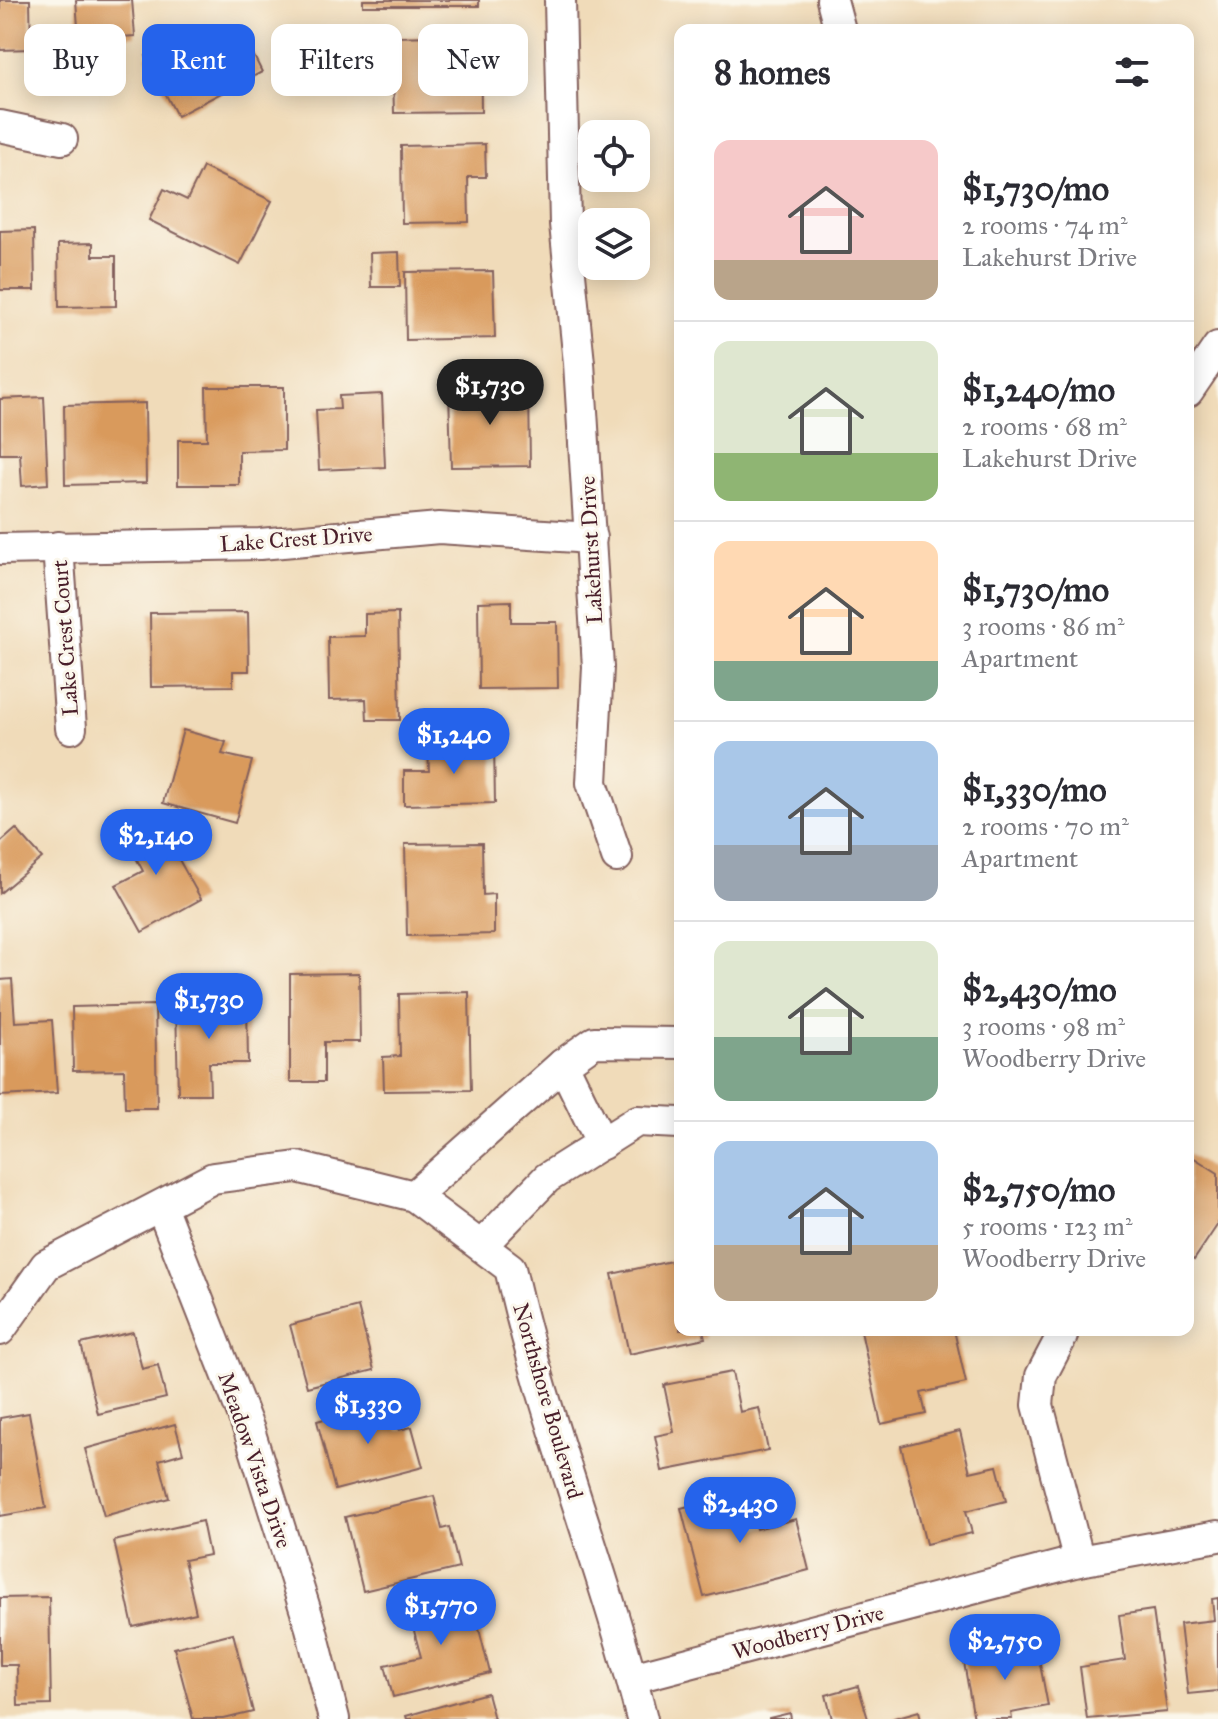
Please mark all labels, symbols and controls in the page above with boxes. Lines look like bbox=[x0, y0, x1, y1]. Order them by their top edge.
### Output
chip: Buy bbox=[24, 24, 126, 96]
chip: Rent bbox=[142, 24, 255, 96]
chip: Filters bbox=[271, 24, 402, 96]
chip: New bbox=[418, 24, 528, 96]
icon: filters bbox=[1110, 50, 1154, 94]
text: 8 homes bbox=[714, 52, 830, 93]
map controls bbox=[578, 120, 650, 280]
button: locate bbox=[578, 120, 650, 192]
text: $1,730/mo bbox=[962, 168, 1109, 209]
icon: home bbox=[778, 172, 874, 268]
button: layers bbox=[578, 208, 650, 280]
text: 2 rooms · 74 m² bbox=[962, 209, 1128, 241]
text: Lakehurst Drive bbox=[962, 241, 1137, 273]
pin: $1,730 bbox=[425, 359, 555, 427]
text: $1,730 bbox=[455, 369, 525, 401]
text: $1,240/mo bbox=[962, 369, 1115, 410]
icon: home bbox=[778, 373, 874, 469]
text: 2 rooms · 68 m² bbox=[962, 410, 1127, 442]
text: Lakehurst Drive bbox=[962, 442, 1137, 474]
street label: Lakehurst Drive bbox=[574, 475, 608, 625]
street label: Lake Crest Drive bbox=[219, 520, 373, 558]
street label: Lake Crest Court bbox=[46, 559, 84, 717]
text: $1,730/mo bbox=[962, 569, 1109, 610]
icon: home bbox=[778, 573, 874, 669]
text: 3 rooms · 86 m² bbox=[962, 610, 1125, 642]
text: Apartment bbox=[962, 642, 1078, 674]
pin: $1,240 bbox=[389, 708, 519, 776]
text: $1,240 bbox=[416, 718, 492, 750]
text: $1,330/mo bbox=[962, 769, 1107, 810]
icon: home bbox=[778, 773, 874, 869]
pin: $2,140 bbox=[91, 809, 221, 877]
text: 2 rooms · 70 m² bbox=[962, 810, 1129, 842]
text: $2,140 bbox=[118, 819, 194, 851]
text: Apartment bbox=[962, 842, 1078, 874]
text: $2,430/mo bbox=[962, 969, 1117, 1010]
pin: $1,730 bbox=[144, 973, 274, 1041]
icon: home bbox=[778, 973, 874, 1069]
text: $1,730 bbox=[174, 983, 244, 1015]
text: 3 rooms · 98 m² bbox=[962, 1010, 1125, 1042]
text: Woodberry Drive bbox=[962, 1042, 1146, 1074]
text: $2,750/mo bbox=[962, 1169, 1115, 1210]
icon: home bbox=[778, 1173, 874, 1269]
text: 5 rooms · 123 m² bbox=[962, 1210, 1133, 1242]
text: Woodberry Drive bbox=[962, 1242, 1146, 1274]
street label: Northshore Boulevard bbox=[507, 1300, 589, 1502]
street label: Meadow Vista Drive bbox=[212, 1368, 298, 1552]
pin: $1,330 bbox=[303, 1378, 433, 1446]
text: $1,330 bbox=[334, 1388, 402, 1420]
pin: $2,430 bbox=[675, 1477, 805, 1545]
text: $2,430 bbox=[702, 1487, 778, 1519]
pin: $1,770 bbox=[376, 1579, 506, 1647]
text: $1,770 bbox=[404, 1589, 478, 1621]
street label: Woodberry Drive bbox=[729, 1599, 887, 1665]
pin: $2,750 bbox=[940, 1614, 1070, 1682]
text: $2,750 bbox=[967, 1624, 1043, 1656]

